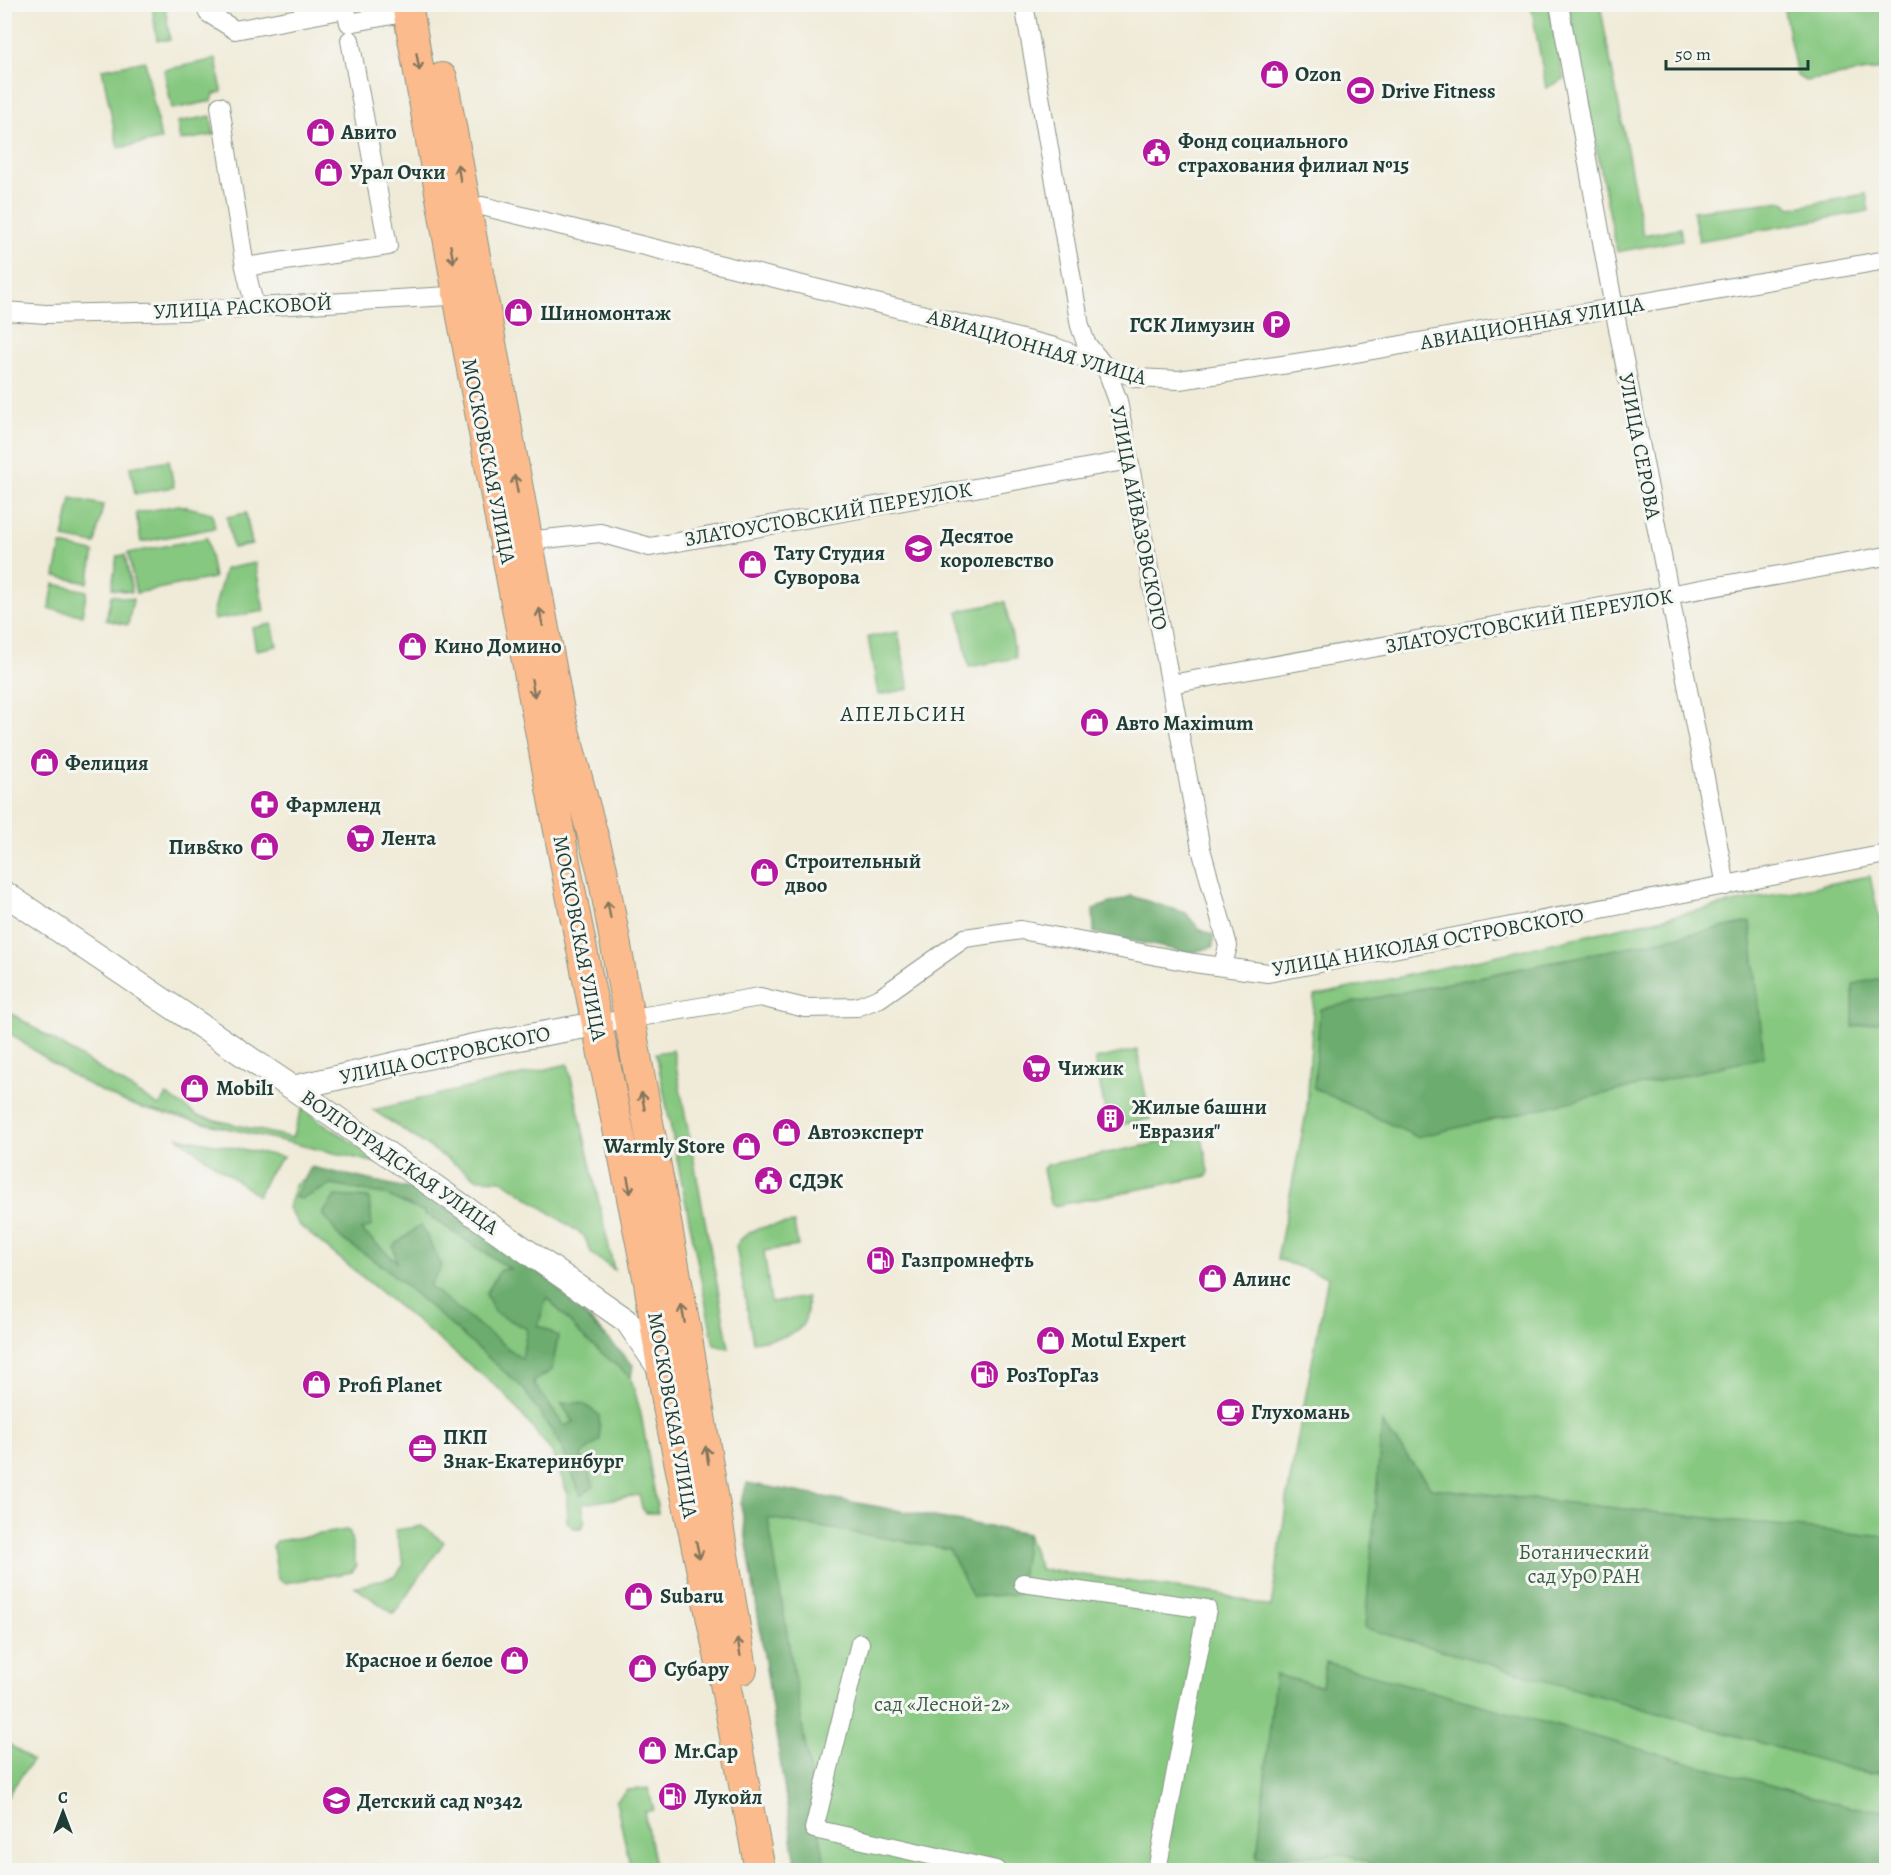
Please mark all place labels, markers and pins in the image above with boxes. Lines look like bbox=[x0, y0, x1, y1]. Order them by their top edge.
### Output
shop icon: Ozon bbox=[1258, 58, 1290, 90]
place label: Ozon bbox=[1295, 60, 1342, 88]
sports icon: Drive Fitness bbox=[1344, 75, 1376, 107]
place label: Drive Fitness bbox=[1381, 77, 1496, 105]
shop icon: Авито bbox=[304, 116, 336, 148]
place label: Авито bbox=[340, 118, 397, 146]
place label: Фонд социального страхования филиал №15 bbox=[1178, 127, 1409, 179]
public building icon: Фонд социального страхования филиал №15 bbox=[1141, 137, 1173, 169]
shop icon: Урал Очки bbox=[313, 156, 345, 188]
place label: Урал Очки bbox=[350, 158, 446, 186]
shop icon: Шиномонтаж bbox=[503, 297, 535, 329]
place label: Шиномонтаж bbox=[540, 299, 671, 327]
parking icon: ГСК Лимузин bbox=[1260, 309, 1292, 341]
place label: ГСК Лимузин bbox=[1129, 311, 1255, 339]
place label: Десятое королевство bbox=[940, 522, 1054, 574]
school or university icon: Десятое королевство bbox=[903, 532, 935, 564]
place label: Тату Студия Суворова bbox=[774, 539, 885, 591]
shop icon: Тату Студия Суворова bbox=[737, 549, 769, 581]
shop icon: Кино Домино bbox=[397, 630, 429, 662]
place label: Кино Домино bbox=[434, 632, 562, 660]
shop icon: Авто Maximum bbox=[1079, 707, 1111, 739]
place label: Авто Maximum bbox=[1115, 709, 1254, 737]
shop icon: Фелиция bbox=[28, 747, 60, 779]
place label: Фелиция bbox=[65, 749, 149, 777]
pharmacy icon: Фармленд bbox=[249, 789, 281, 821]
place label: Фармленд bbox=[286, 791, 381, 819]
supermarket icon: Лента bbox=[344, 822, 376, 854]
place label: Лента bbox=[381, 824, 436, 852]
shop icon: Пив&ко bbox=[248, 831, 280, 863]
place label: Пив&ко bbox=[168, 833, 243, 861]
place label: Строительный двоо bbox=[784, 847, 921, 899]
shop icon: Строительный двоо bbox=[748, 857, 780, 889]
supermarket icon: Чижик bbox=[1021, 1052, 1053, 1084]
place label: Чижик bbox=[1058, 1054, 1124, 1082]
shop icon: Mobil1 bbox=[179, 1072, 211, 1104]
place label: Mobil1 bbox=[216, 1074, 275, 1102]
place label: Жилые башни "Евразия" bbox=[1132, 1093, 1267, 1145]
building icon: Жилые башни "Евразия" bbox=[1095, 1103, 1127, 1135]
shop icon: Автоэксперт bbox=[771, 1116, 803, 1148]
place label: Автоэксперт bbox=[807, 1118, 924, 1146]
shop icon: Warmly Store bbox=[730, 1130, 762, 1162]
place label: Warmly Store bbox=[603, 1132, 725, 1160]
public building icon: СДЭК bbox=[752, 1165, 784, 1197]
place label: СДЭК bbox=[789, 1167, 843, 1195]
fuel station icon: Газпромнефть bbox=[864, 1244, 896, 1276]
place label: Газпромнефть bbox=[901, 1246, 1034, 1274]
shop icon: Алинс bbox=[1196, 1263, 1228, 1295]
place label: Алинс bbox=[1232, 1265, 1291, 1293]
shop icon: Motul Expert bbox=[1034, 1324, 1066, 1356]
place label: Motul Expert bbox=[1071, 1326, 1186, 1354]
fuel station icon: РозТорГаз bbox=[969, 1359, 1001, 1391]
place label: РозТорГаз bbox=[1006, 1361, 1099, 1389]
shop icon: Profi Planet bbox=[301, 1369, 333, 1401]
place label: Profi Planet bbox=[338, 1371, 442, 1399]
cafe icon: Глухомань bbox=[1214, 1396, 1246, 1428]
place label: Глухомань bbox=[1251, 1398, 1350, 1426]
place label: ПКП Знак-Екатеринбург bbox=[443, 1423, 624, 1475]
office icon: ПКП Знак-Екатеринбург bbox=[406, 1433, 438, 1465]
shop icon: Subaru bbox=[623, 1580, 655, 1612]
place label: Subaru bbox=[660, 1582, 724, 1610]
shop icon: Красное и белое bbox=[498, 1644, 530, 1676]
place label: Красное и белое bbox=[345, 1646, 493, 1674]
shop icon: Субару bbox=[627, 1653, 659, 1685]
place label: Субару bbox=[664, 1655, 730, 1683]
shop icon: Mr.Cap bbox=[637, 1735, 669, 1767]
place label: Mr.Cap bbox=[674, 1737, 738, 1765]
fuel station icon: Лукойл bbox=[657, 1781, 689, 1813]
place label: Лукойл bbox=[694, 1783, 763, 1811]
school or university icon: Детский сад №342 bbox=[320, 1785, 352, 1817]
place label: Детский сад №342 bbox=[357, 1787, 523, 1815]

